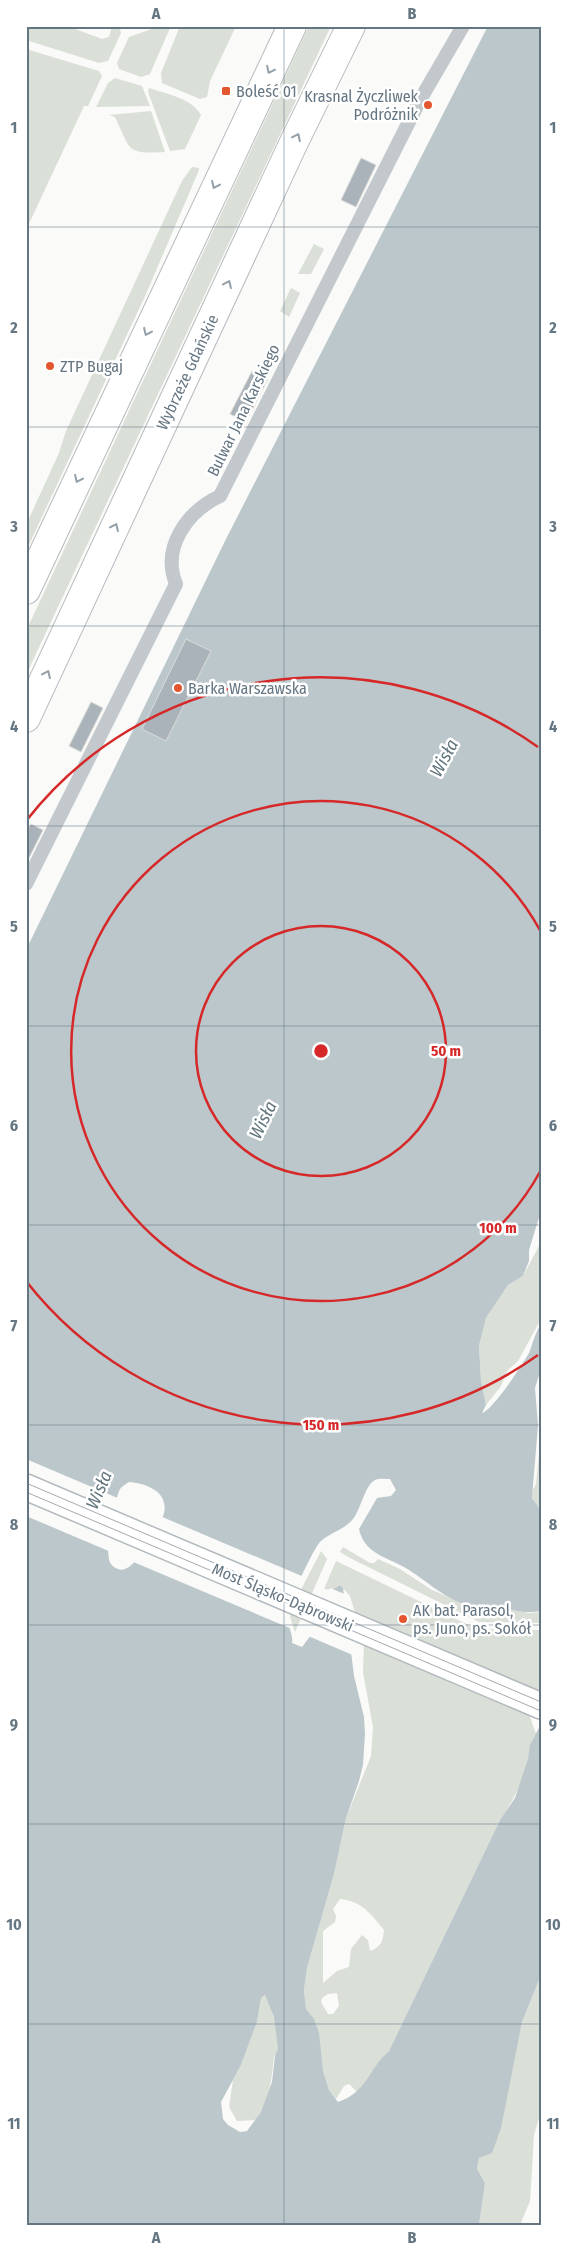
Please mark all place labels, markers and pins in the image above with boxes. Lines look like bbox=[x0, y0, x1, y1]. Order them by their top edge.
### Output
place label: Boleść 01 bbox=[236, 82, 297, 101]
marker: Boleść 01 bbox=[220, 85, 232, 97]
place label: Krasnal Życzliwek Podróżnik bbox=[304, 87, 419, 124]
marker: Krasnal Życzliwek Podróżnik bbox=[422, 99, 434, 111]
place label: ZTP Bugaj bbox=[60, 357, 123, 376]
marker: ZTP Bugaj bbox=[44, 360, 56, 372]
place label: Barka Warszawska bbox=[188, 679, 307, 698]
marker: Barka Warszawska bbox=[172, 682, 184, 694]
centre of rings bbox=[312, 1042, 330, 1060]
place label: AK bat. Parasol, ps. Juno, ps. Sokół bbox=[413, 1601, 532, 1638]
marker: AK bat. Parasol, ps. Juno, ps. Sokół bbox=[397, 1613, 409, 1625]

